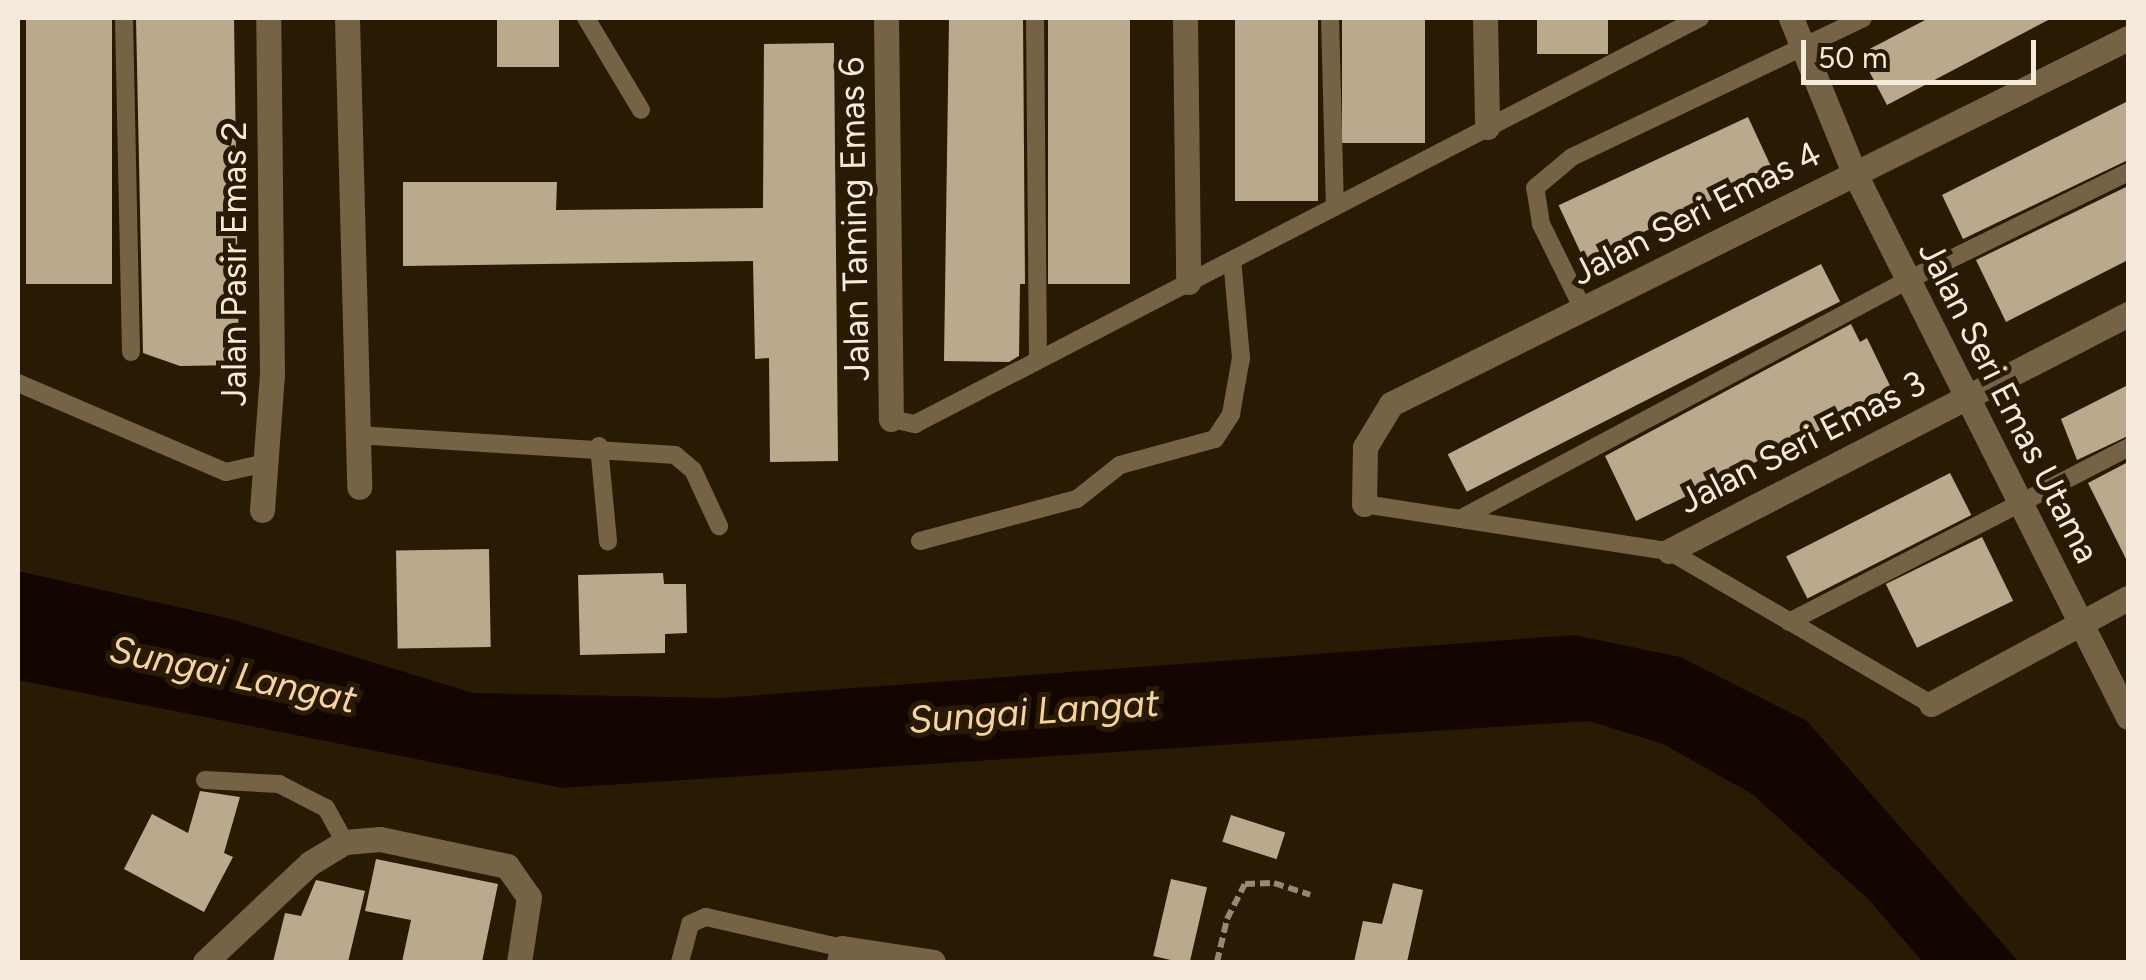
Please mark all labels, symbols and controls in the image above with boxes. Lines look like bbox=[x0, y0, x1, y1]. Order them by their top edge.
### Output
scale bar bbox=[1806, 20, 2041, 82]
text: 50 m bbox=[1818, 39, 1887, 76]
street label: Jalan Taming Emas 6 bbox=[830, 56, 878, 382]
street label: Jalan Pasir Emas 2 bbox=[213, 121, 255, 407]
street label: Jalan Seri Emas 4 bbox=[1564, 132, 1828, 294]
street label: Jalan Seri Emas Utama bbox=[1910, 234, 2108, 570]
street label: Jalan Seri Emas 3 bbox=[1672, 362, 1932, 522]
water label: Sungai Langat bbox=[105, 627, 361, 723]
water label: Sungai Langat bbox=[907, 680, 1161, 744]

